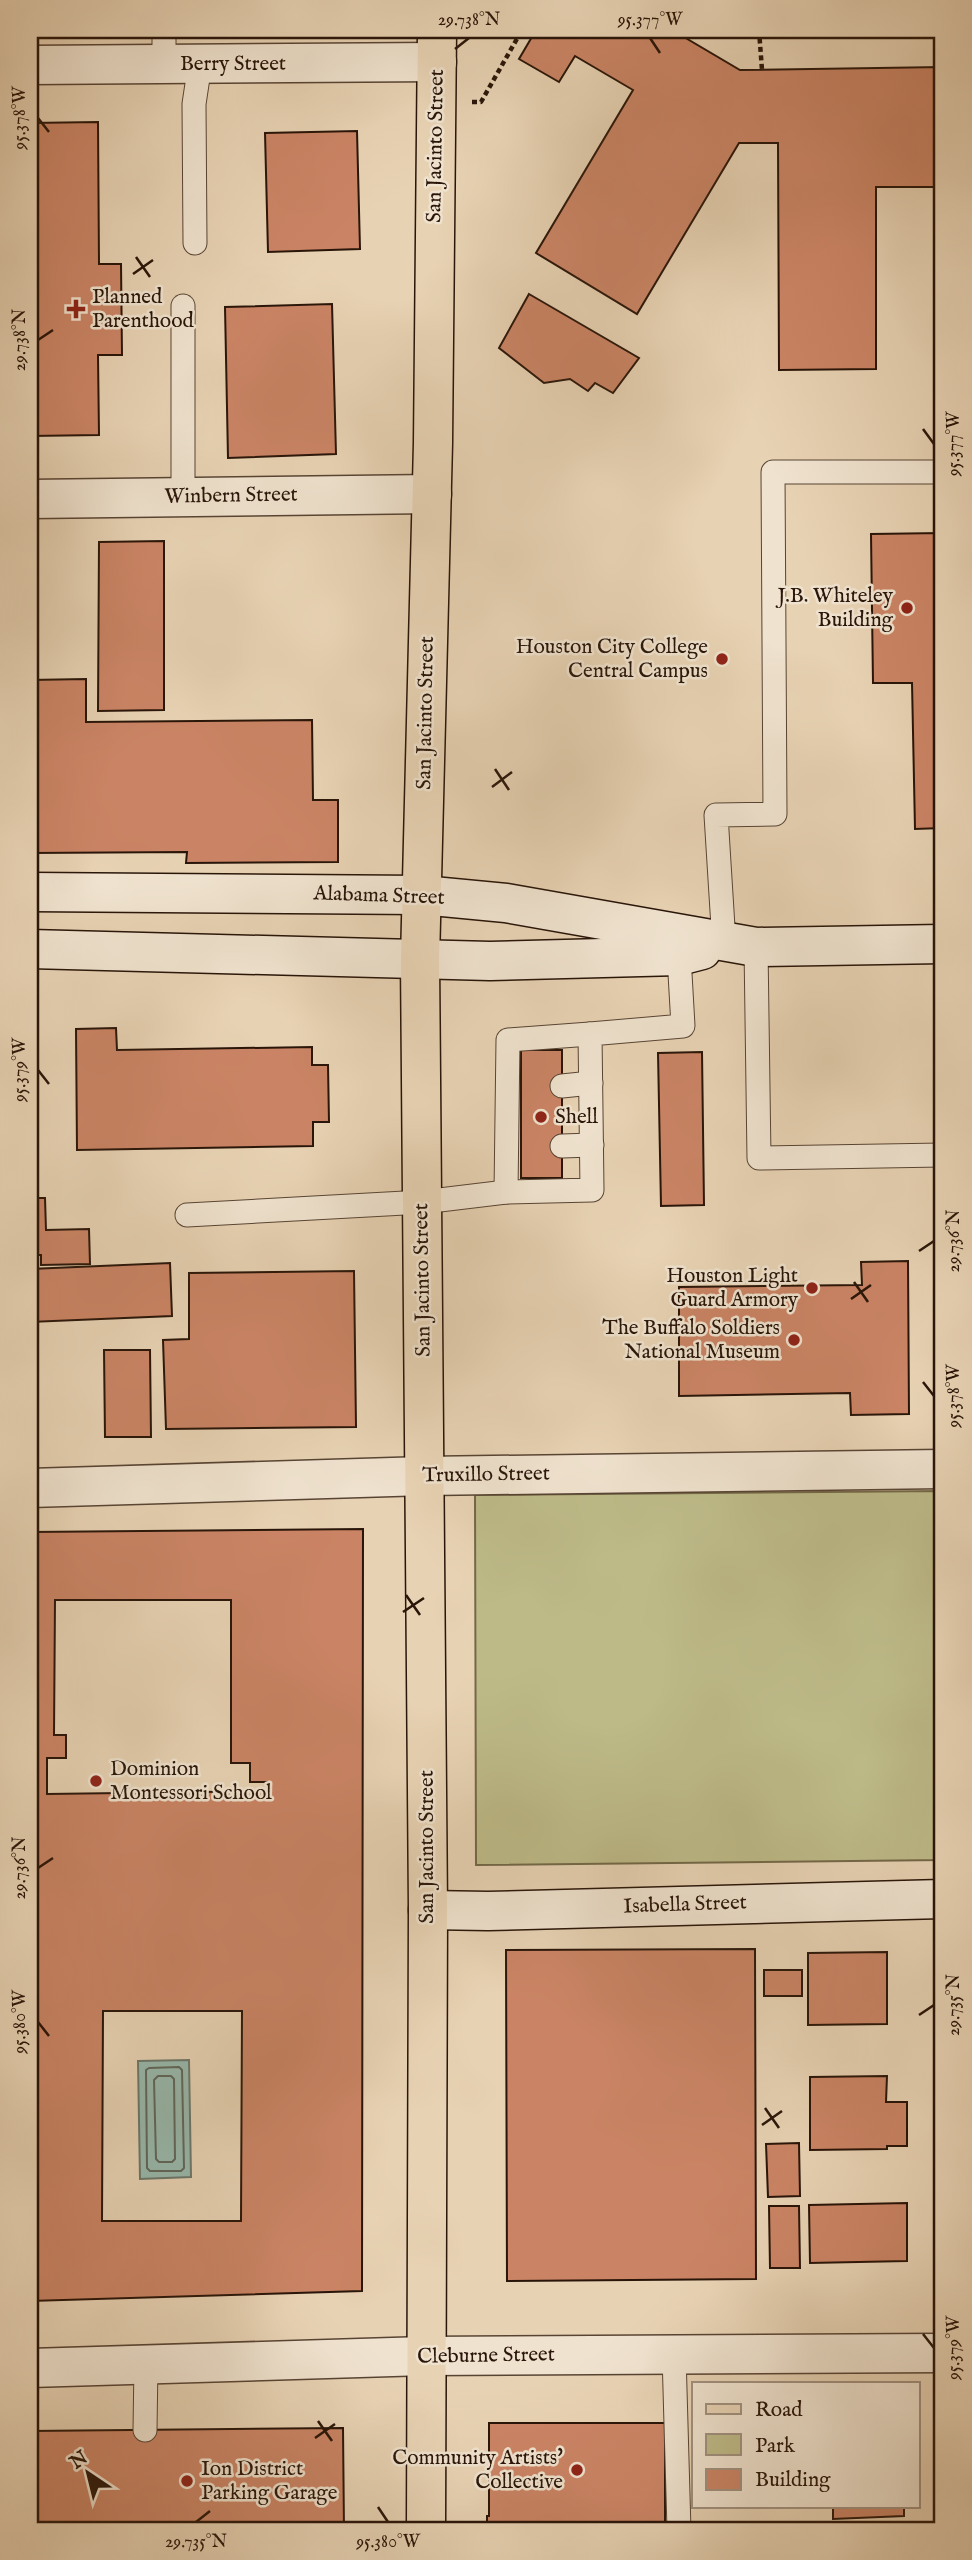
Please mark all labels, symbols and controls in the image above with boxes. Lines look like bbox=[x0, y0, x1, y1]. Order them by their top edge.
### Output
text: 29.738°N bbox=[438, 9, 501, 32]
text: 95.377°W bbox=[617, 9, 683, 32]
street label: Berry Street bbox=[180, 51, 286, 78]
street label: San Jacinto Street bbox=[421, 69, 451, 223]
text: 95.378°W bbox=[9, 86, 32, 151]
place label: Planned Parenthood bbox=[92, 284, 195, 335]
marker: Planned Parenthood bbox=[66, 299, 86, 319]
text: 29.738°N bbox=[9, 308, 32, 371]
text: 95.377°W bbox=[943, 411, 966, 477]
street label: Winbern Street bbox=[164, 481, 298, 511]
place label: J.B. Whiteley Building bbox=[775, 583, 894, 634]
marker: J.B. Whiteley Building bbox=[899, 600, 915, 616]
place label: Houston City College Central Campus bbox=[516, 634, 708, 685]
street label: San Jacinto Street bbox=[411, 636, 441, 790]
marker: Houston City College Central Campus bbox=[714, 651, 730, 667]
street label: Alabama Street bbox=[312, 880, 445, 912]
text: 95.379°W bbox=[9, 1037, 32, 1103]
place label: Shell bbox=[555, 1104, 598, 1131]
marker: Shell bbox=[533, 1109, 549, 1125]
street label: San Jacinto Street bbox=[408, 1203, 438, 1357]
text: 29.736°N bbox=[943, 1209, 966, 1273]
place label: Houston Light Guard Armory bbox=[666, 1263, 799, 1314]
marker: Houston Light Guard Armory bbox=[804, 1280, 820, 1296]
place label: The Buffalo Soldiers National Museum bbox=[602, 1315, 780, 1366]
marker: The Buffalo Soldiers National Museum bbox=[786, 1332, 802, 1348]
text: 95.378°W bbox=[943, 1364, 966, 1429]
street label: Truxillo Street bbox=[422, 1460, 550, 1490]
place label: Dominion Montessori School bbox=[110, 1756, 272, 1807]
street label: San Jacinto Street bbox=[414, 1770, 441, 1924]
marker: Dominion Montessori School bbox=[88, 1773, 104, 1789]
text: 29.736°N bbox=[9, 1836, 32, 1900]
street label: Isabella Street bbox=[623, 1889, 747, 1921]
text: 29.735°N bbox=[943, 1973, 966, 2036]
text: 95.380°W bbox=[9, 1989, 32, 2055]
text: 95.379°W bbox=[943, 2315, 966, 2381]
street label: Cleburne Street bbox=[417, 2341, 555, 2371]
legend bbox=[692, 2382, 920, 2508]
text: Road bbox=[755, 2397, 803, 2424]
text: Park bbox=[755, 2433, 796, 2460]
north arrow bbox=[52, 2438, 122, 2508]
place label: Community Artists' Collective bbox=[392, 2445, 563, 2496]
text: N bbox=[65, 2446, 93, 2476]
place label: Ion District Parking Garage bbox=[201, 2456, 338, 2507]
marker: Community Artists' Collective bbox=[569, 2462, 585, 2478]
text: Building bbox=[755, 2467, 831, 2494]
marker: Ion District Parking Garage bbox=[179, 2473, 195, 2489]
text: 29.735°N bbox=[165, 2531, 228, 2554]
text: 95.380°W bbox=[355, 2531, 421, 2554]

